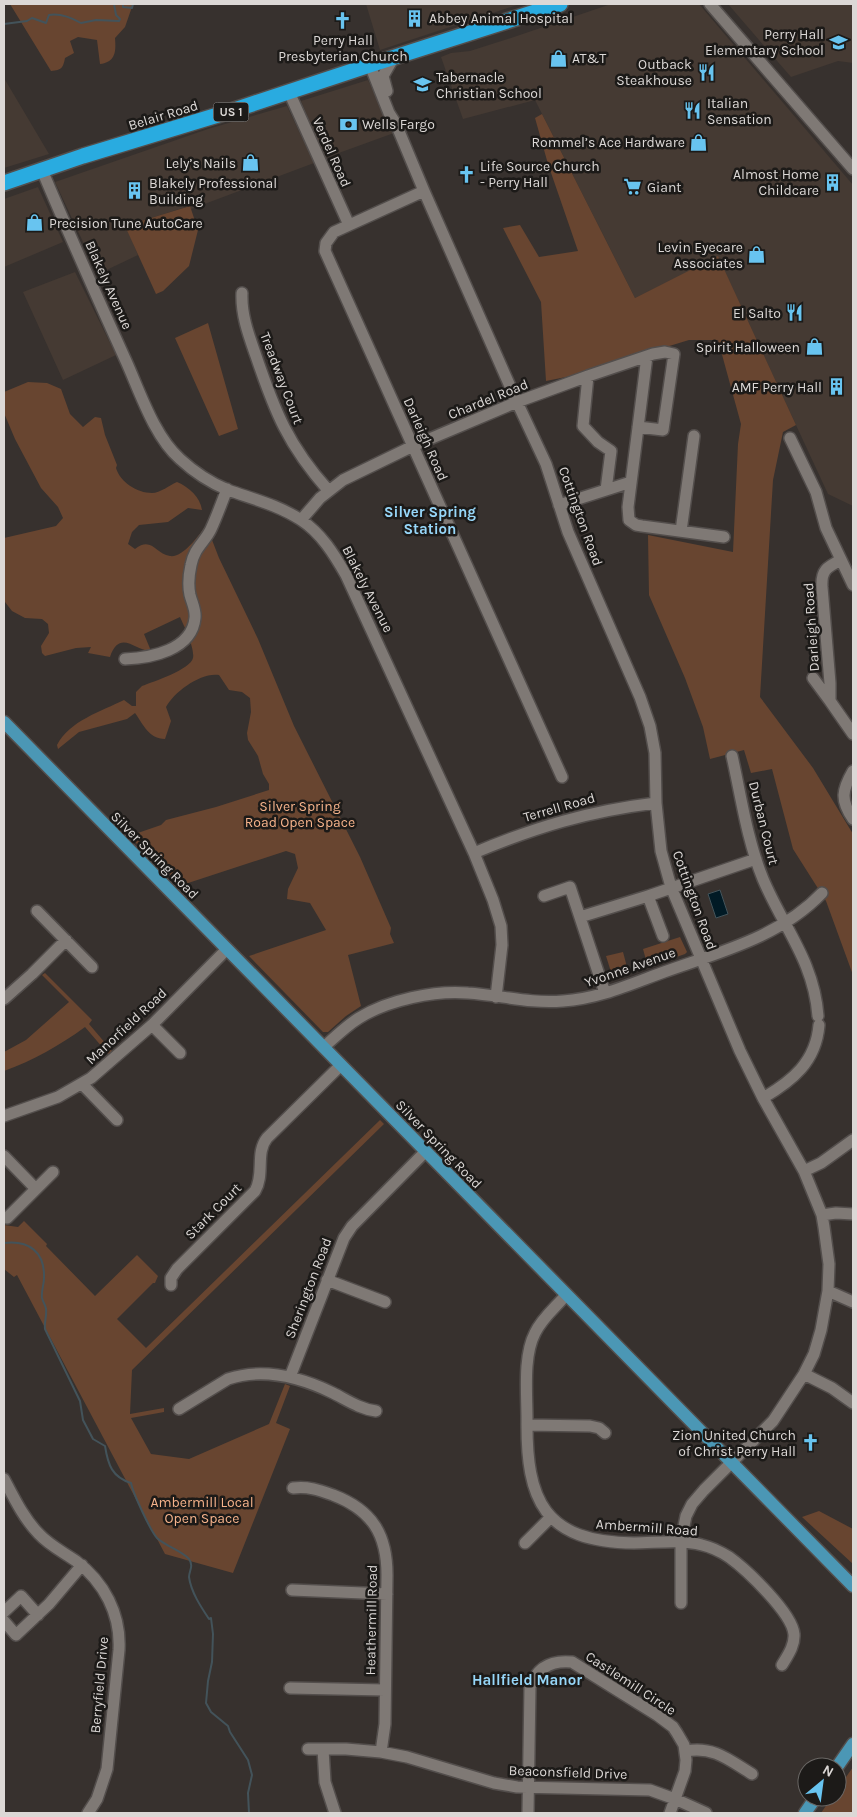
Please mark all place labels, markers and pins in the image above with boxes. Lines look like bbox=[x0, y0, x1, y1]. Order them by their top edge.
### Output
building icon: Abbey Animal Hospital bbox=[405, 8, 425, 28]
church icon: Perry Hall Presbyterian Church bbox=[333, 10, 353, 30]
place label: Abbey Animal Hospital bbox=[429, 10, 573, 27]
place label: Perry Hall Elementary School bbox=[705, 26, 824, 59]
place label: Perry Hall Presbyterian Church bbox=[278, 32, 408, 65]
school or university icon: Perry Hall Elementary School bbox=[828, 32, 848, 52]
shop icon: AT&T bbox=[548, 48, 568, 68]
place label: AT&T bbox=[572, 50, 606, 67]
place label: Outback Steakhouse bbox=[616, 56, 692, 89]
restaurant icon: Outback Steakhouse bbox=[696, 62, 716, 82]
place label: Tabernacle Christian School bbox=[436, 69, 542, 102]
school or university icon: Tabernacle Christian School bbox=[412, 75, 432, 95]
place label: Italian Sensation bbox=[707, 95, 772, 128]
restaurant icon: Italian Sensation bbox=[683, 101, 703, 121]
bank icon: Wells Fargo bbox=[338, 114, 358, 134]
place label: Wells Fargo bbox=[362, 116, 435, 133]
shop icon: Rommel’s Ace Hardware bbox=[689, 132, 709, 152]
place label: Rommel’s Ace Hardware bbox=[532, 134, 685, 151]
shop icon: Lely’s Nails bbox=[240, 153, 260, 173]
place label: Lely’s Nails bbox=[165, 155, 236, 172]
place label: Life Source Church - Perry Hall bbox=[480, 158, 600, 191]
church icon: Life Source Church - Perry Hall bbox=[456, 164, 476, 184]
place label: Almost Home Childcare bbox=[733, 166, 819, 199]
building icon: Almost Home Childcare bbox=[823, 172, 843, 192]
place label: Blakely Professional Building bbox=[149, 175, 277, 208]
supermarket icon: Giant bbox=[623, 177, 643, 197]
place label: Giant bbox=[647, 179, 682, 196]
building icon: Blakely Professional Building bbox=[125, 181, 145, 201]
shop icon: Precision Tune AutoCare bbox=[25, 213, 45, 233]
place label: Precision Tune AutoCare bbox=[49, 215, 203, 232]
place label: Levin Eyecare Associates bbox=[658, 239, 743, 272]
shop icon: Levin Eyecare Associates bbox=[747, 245, 767, 265]
restaurant icon: El Salto bbox=[785, 303, 805, 323]
place label: El Salto bbox=[733, 305, 781, 322]
shop icon: Spirit Halloween bbox=[804, 337, 824, 357]
place label: Spirit Halloween bbox=[696, 339, 800, 356]
building icon: AMF Perry Hall bbox=[826, 377, 846, 397]
place label: AMF Perry Hall bbox=[732, 379, 822, 396]
place label: Zion United Church of Christ Perry Hall bbox=[672, 1427, 796, 1460]
church icon: Zion United Church of Christ Perry Hall bbox=[800, 1433, 820, 1453]

